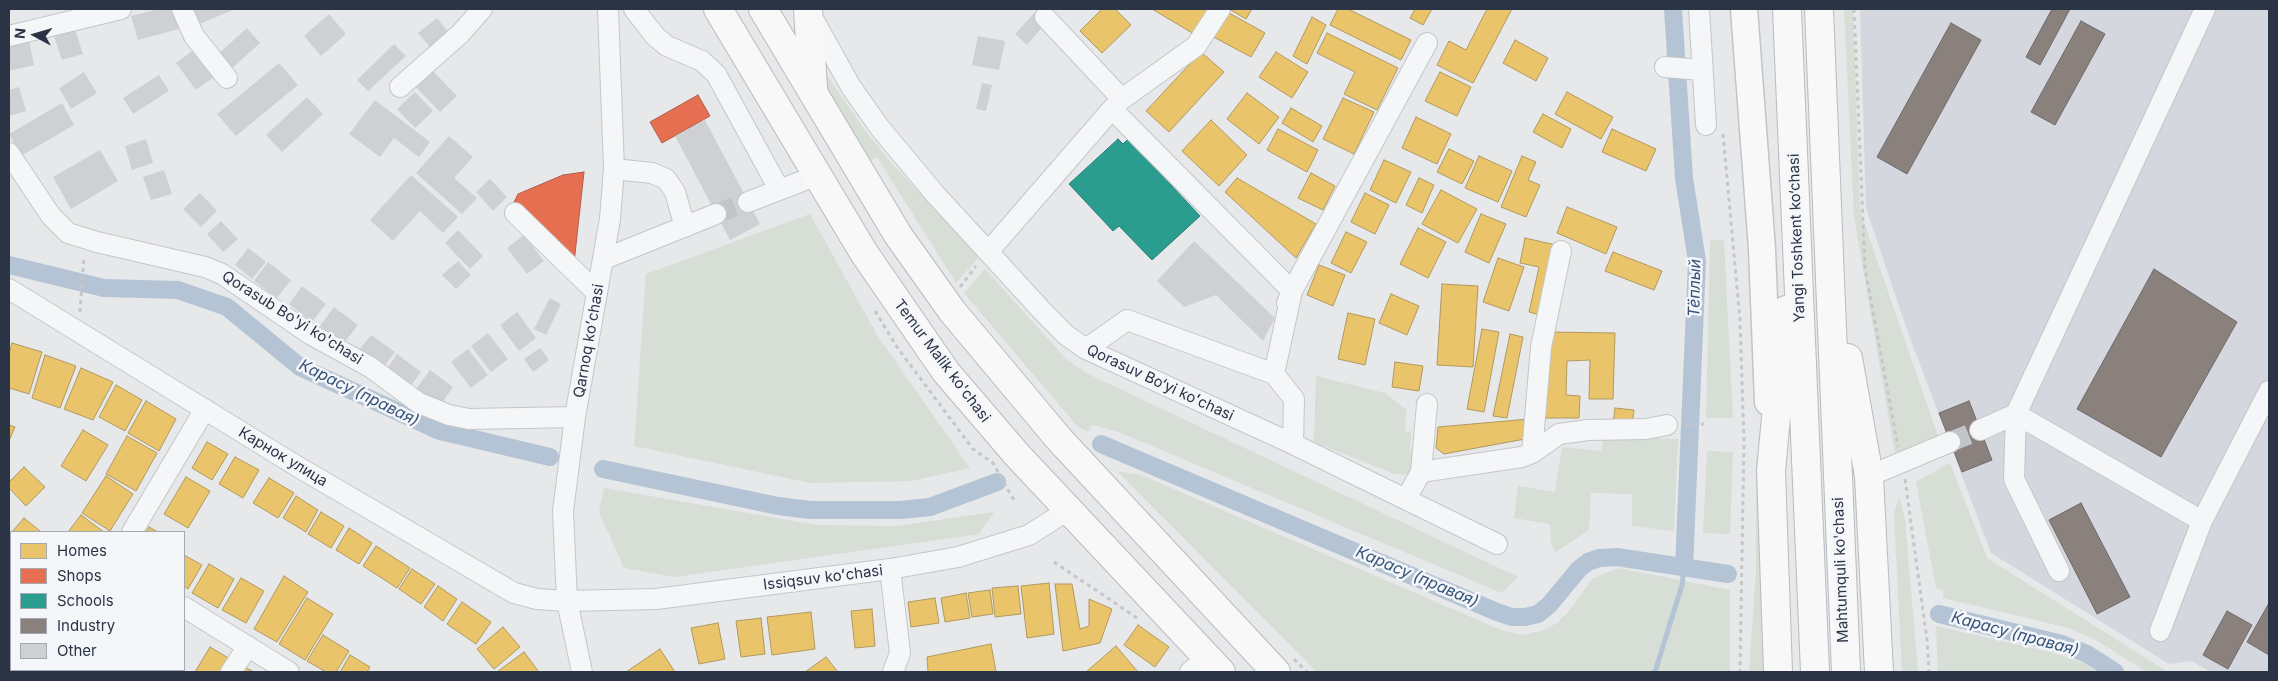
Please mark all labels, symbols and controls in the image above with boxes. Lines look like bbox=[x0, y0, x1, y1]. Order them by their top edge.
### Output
north arrow bbox=[10, 10, 60, 60]
text: N bbox=[11, 27, 29, 40]
street label: Yangi Toshkent ko‘chasi bbox=[1785, 153, 1809, 323]
water label: Тёплый bbox=[1685, 259, 1705, 317]
street label: Qorasub Bo'yi ko'chasi bbox=[218, 267, 366, 369]
street label: Qarnoq koʻchasi bbox=[570, 283, 608, 399]
street label: Temur Malik ko'chasi bbox=[890, 296, 994, 426]
street label: Qorasuv Bo‘yi koʻchasi bbox=[1084, 341, 1236, 425]
water label: Карасу (правая) bbox=[296, 356, 422, 430]
street label: Карнок улица bbox=[235, 423, 331, 491]
street label: Mahtumquli ko'chasi bbox=[1829, 497, 1853, 643]
legend bbox=[10, 531, 185, 671]
text: Homes bbox=[57, 541, 107, 560]
water label: Карасу (правая) bbox=[1353, 543, 1481, 611]
street label: Issiqsuv koʻchasi bbox=[762, 562, 884, 594]
text: Shops bbox=[57, 566, 102, 585]
text: Schools bbox=[57, 591, 114, 610]
water label: Карасу (правая) bbox=[1949, 608, 2081, 660]
text: Industry bbox=[57, 616, 115, 635]
text: Other bbox=[57, 641, 97, 660]

